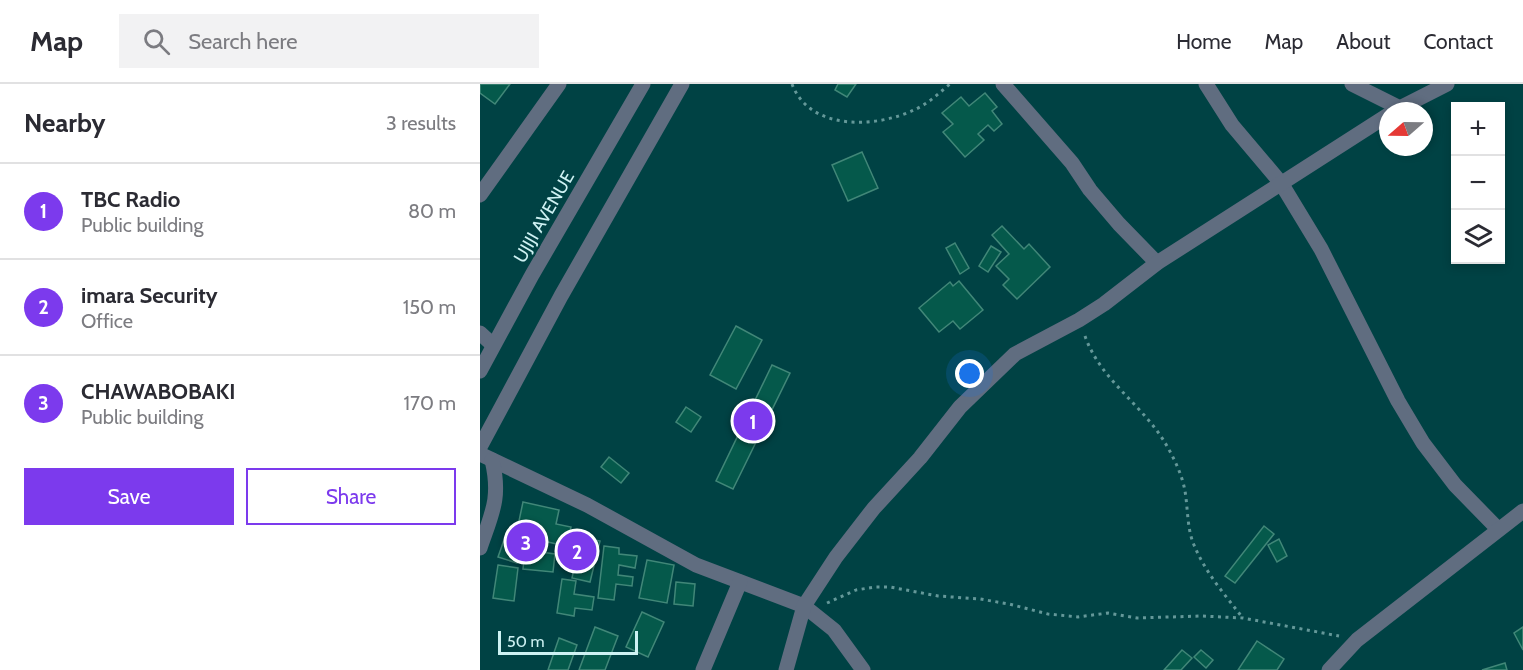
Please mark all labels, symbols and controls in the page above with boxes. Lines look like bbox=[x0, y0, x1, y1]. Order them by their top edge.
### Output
search box bbox=[119, 14, 539, 68]
text: Map bbox=[30, 24, 83, 58]
icon: search bbox=[140, 25, 173, 58]
text: Search here bbox=[188, 28, 297, 55]
text: Home bbox=[1176, 29, 1232, 54]
text: Map bbox=[1265, 29, 1303, 54]
text: About bbox=[1336, 29, 1390, 54]
text: Contact bbox=[1423, 29, 1493, 54]
north arrow bbox=[1379, 102, 1433, 156]
map controls bbox=[1451, 102, 1505, 264]
button: + bbox=[1451, 102, 1505, 156]
text: Nearby bbox=[24, 107, 105, 139]
text: 3 results bbox=[386, 111, 456, 135]
button: − bbox=[1451, 156, 1505, 210]
street label: UJIJI AVENUE bbox=[509, 167, 579, 267]
text: TBC Radio bbox=[81, 186, 180, 213]
text: 1 bbox=[40, 199, 47, 223]
text: 80 m bbox=[408, 199, 456, 223]
button: layers bbox=[1451, 210, 1505, 264]
text: Public building bbox=[81, 213, 203, 237]
text: imara Security bbox=[81, 282, 218, 309]
text: 2 bbox=[38, 295, 49, 319]
text: 150 m bbox=[403, 295, 456, 319]
text: Office bbox=[81, 309, 133, 333]
your location bbox=[955, 359, 984, 388]
text: CHAWABOBAKI bbox=[81, 378, 236, 405]
text: 3 bbox=[38, 391, 49, 415]
text: 170 m bbox=[404, 391, 456, 415]
pin: 1 bbox=[734, 398, 772, 444]
text: Public building bbox=[81, 405, 203, 429]
button: Save bbox=[24, 468, 234, 525]
button: Share bbox=[246, 468, 456, 525]
pin: 3 bbox=[506, 520, 546, 564]
pin: 2 bbox=[558, 528, 596, 574]
scale bar bbox=[498, 628, 638, 656]
text: 50 m bbox=[507, 632, 544, 651]

